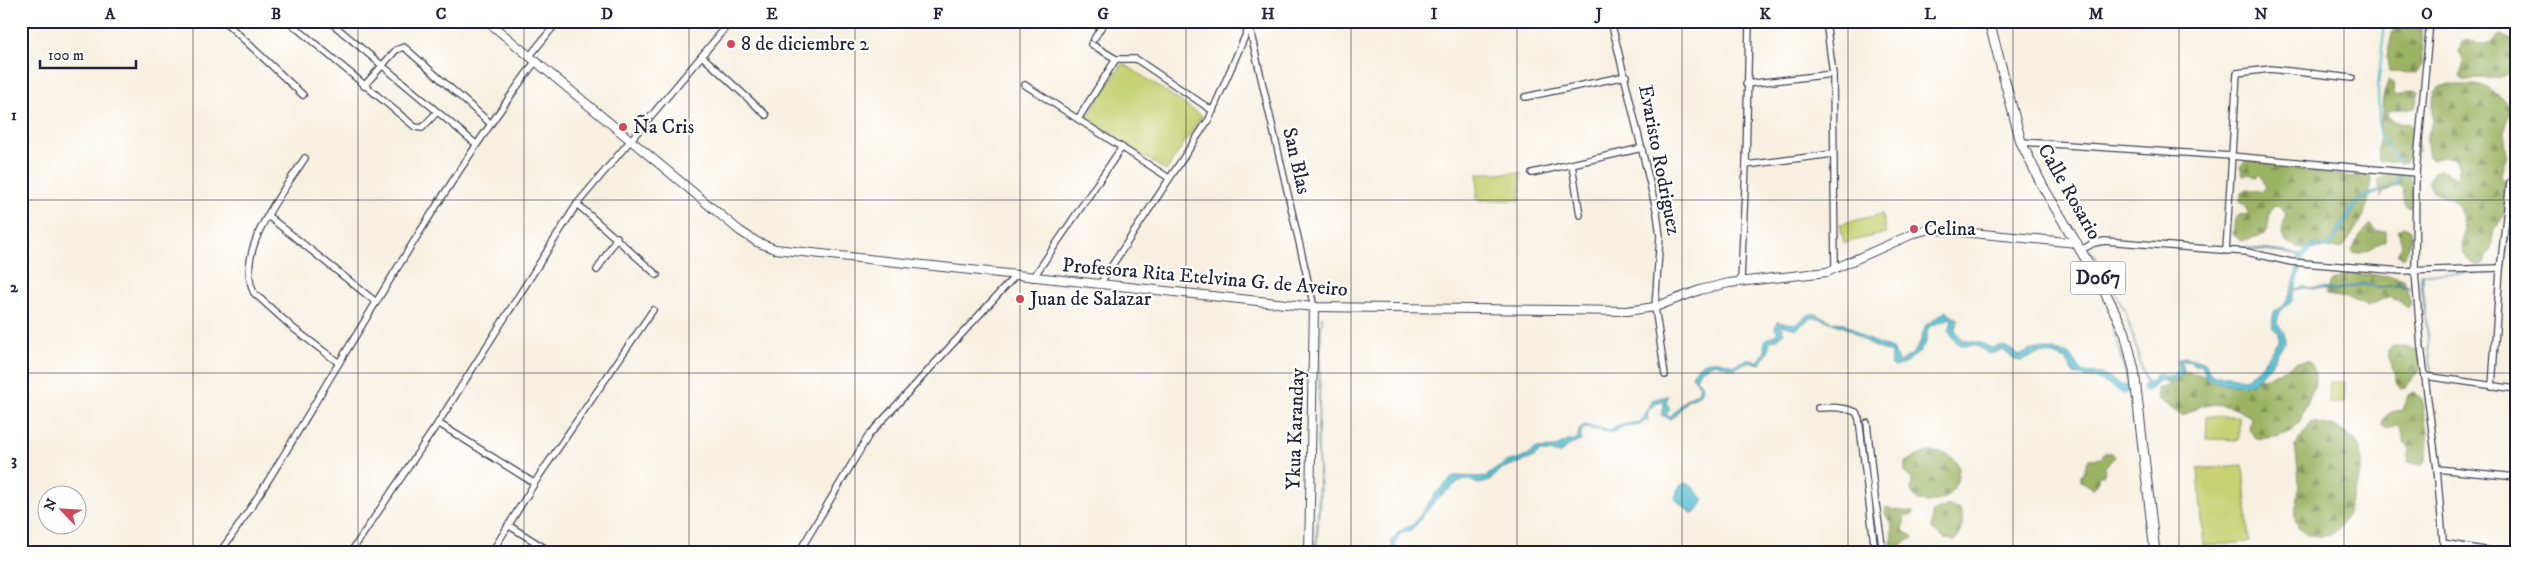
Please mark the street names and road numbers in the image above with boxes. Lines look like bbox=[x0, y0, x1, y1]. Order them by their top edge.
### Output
street label: Evaristo Rodriguez bbox=[1632, 83, 1686, 238]
street label: San Blas bbox=[1276, 125, 1316, 197]
street label: Calle Rosario bbox=[2031, 140, 2107, 244]
street label: Profesora Rita Etelvina G. de Aveiro bbox=[1061, 253, 1349, 303]
road number: D067 bbox=[2070, 262, 2126, 294]
street label: Ykua Karanday bbox=[1281, 367, 1311, 490]

